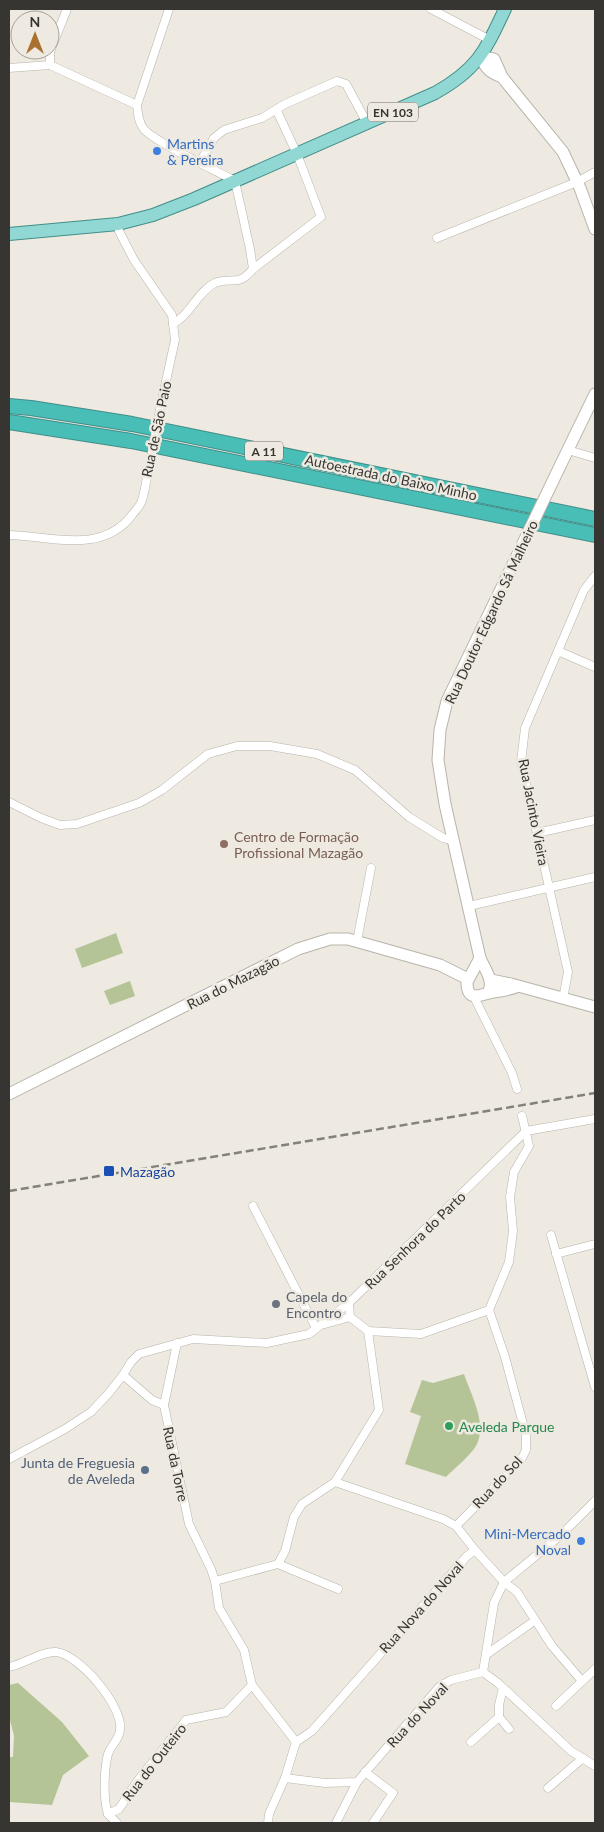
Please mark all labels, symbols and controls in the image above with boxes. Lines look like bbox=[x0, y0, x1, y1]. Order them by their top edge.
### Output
north arrow bbox=[10, 10, 60, 60]
text: N bbox=[30, 13, 40, 30]
road number: EN 103 bbox=[368, 102, 418, 121]
place label: Martins & Pereira bbox=[167, 135, 224, 168]
marker: Martins & Pereira bbox=[151, 145, 163, 157]
street label: Rua de São Paio bbox=[137, 379, 175, 479]
road number: A 11 bbox=[245, 442, 283, 461]
street label: Autoestrada do Baixo Minho bbox=[303, 450, 479, 504]
street label: Rua Doutor Edgardo Sá Malheiro bbox=[441, 517, 541, 707]
street label: Rua Jacinto Vieira bbox=[515, 757, 553, 867]
place label: Centro de Formação Profissional Mazagão bbox=[234, 828, 363, 861]
marker: Centro de Formação Profissional Mazagão bbox=[218, 838, 230, 850]
street label: Rua do Mazagão bbox=[184, 951, 282, 1013]
place label: Mazagão bbox=[120, 1163, 175, 1180]
marker: Mazagão bbox=[102, 1164, 116, 1178]
street label: Rua Senhora do Parto bbox=[361, 1188, 469, 1292]
place label: Capela do Encontro bbox=[286, 1288, 347, 1321]
marker: Capela do Encontro bbox=[270, 1298, 282, 1310]
place label: Aveleda Parque bbox=[459, 1418, 554, 1435]
marker: Aveleda Parque bbox=[443, 1420, 455, 1432]
street label: Rua da Torre bbox=[160, 1425, 192, 1503]
street label: Rua do Sol bbox=[469, 1452, 525, 1512]
place label: Junta de Freguesia de Aveleda bbox=[21, 1454, 135, 1487]
marker: Junta de Freguesia de Aveleda bbox=[139, 1464, 151, 1476]
place label: Mini-Mercado Noval bbox=[484, 1525, 571, 1558]
marker: Mini-Mercado Noval bbox=[575, 1535, 587, 1547]
street label: Rua Nova do Noval bbox=[375, 1558, 467, 1656]
street label: Rua do Noval bbox=[383, 1679, 451, 1751]
street label: Rua do Outeiro bbox=[118, 1720, 190, 1804]

